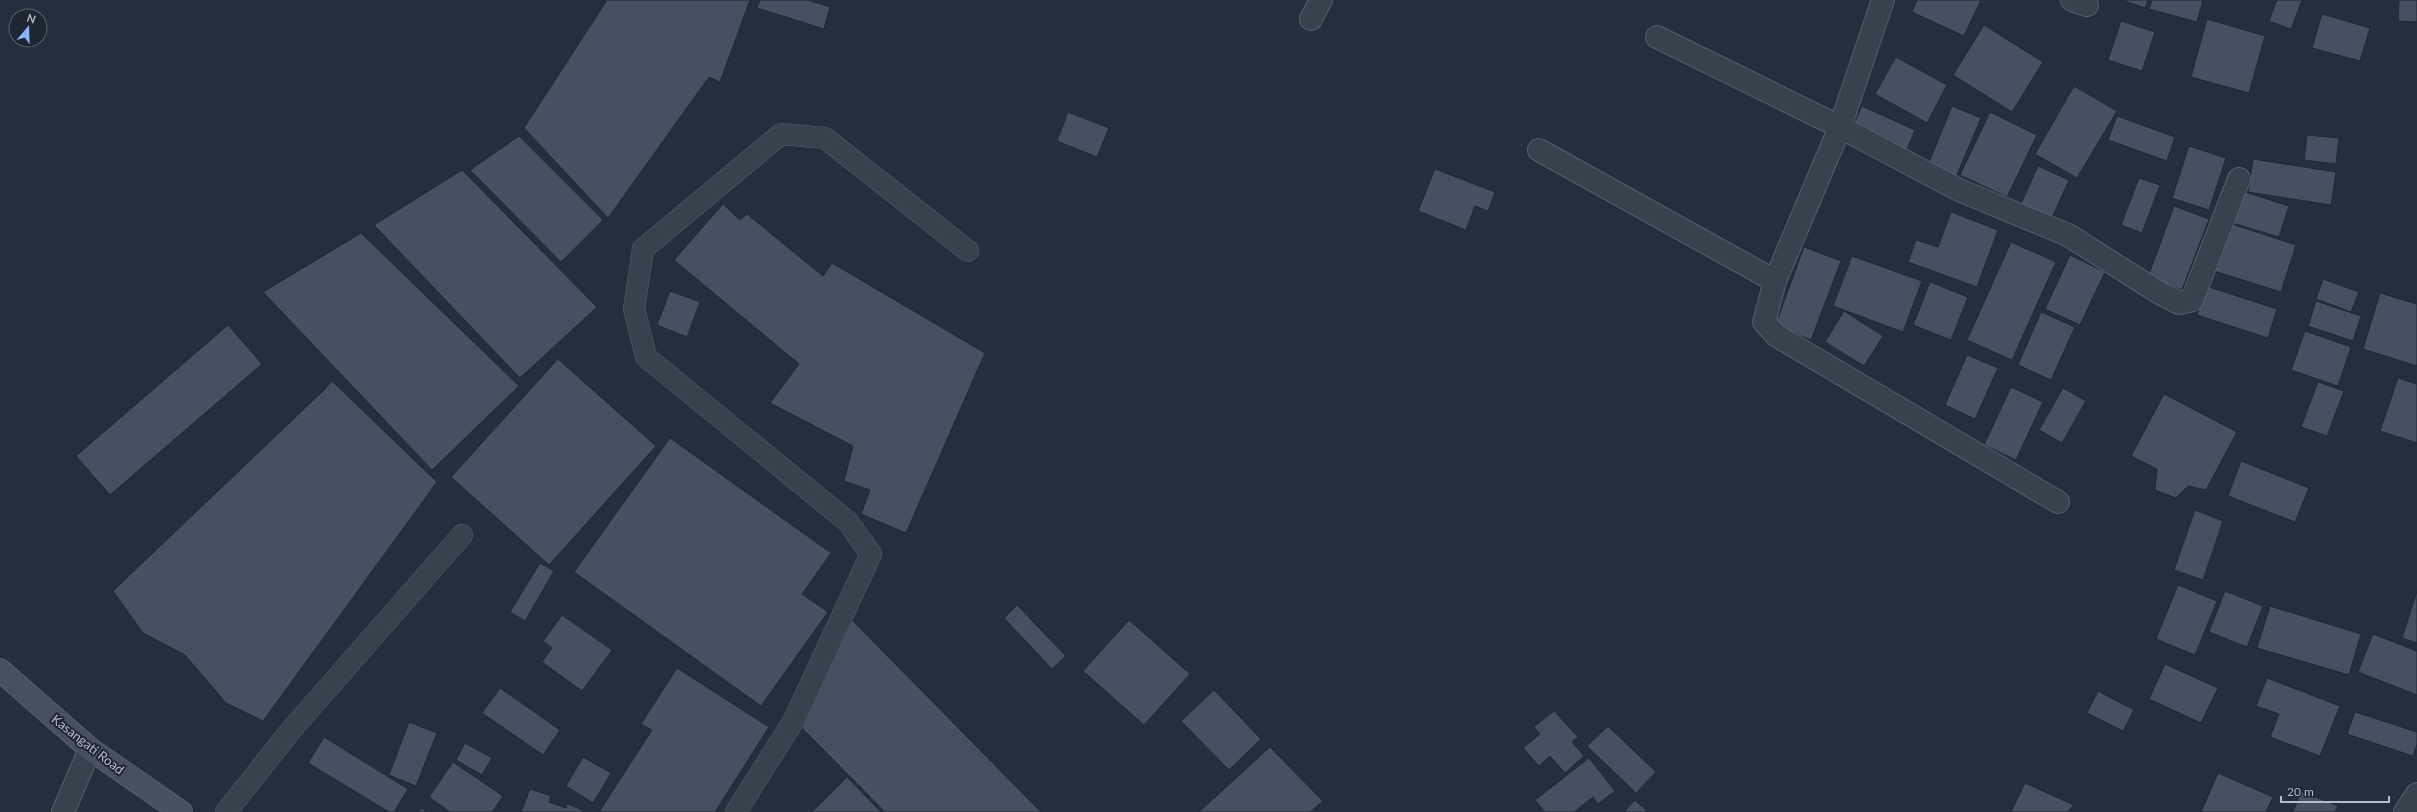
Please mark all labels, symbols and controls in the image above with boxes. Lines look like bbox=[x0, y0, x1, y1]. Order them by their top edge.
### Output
north arrow bbox=[8, 8, 48, 48]
text: N bbox=[25, 11, 38, 26]
street label: Kasangati Road bbox=[49, 711, 127, 777]
scale bar bbox=[2281, 778, 2389, 804]
text: 20 m bbox=[2287, 784, 2314, 799]

